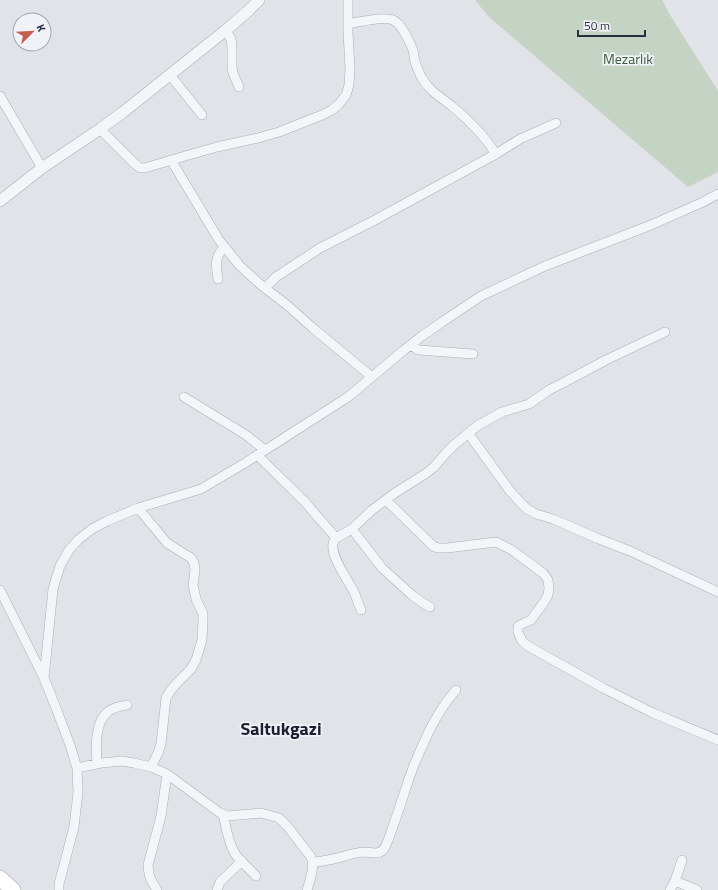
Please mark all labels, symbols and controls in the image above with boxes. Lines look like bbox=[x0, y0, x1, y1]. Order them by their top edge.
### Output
north arrow bbox=[12, 12, 52, 52]
scale bar bbox=[578, 12, 645, 38]
text: 50 m bbox=[584, 16, 610, 35]
text: K bbox=[32, 22, 50, 35]
park label: Mezarlık bbox=[603, 48, 653, 69]
district label: Saltukgazi bbox=[240, 715, 322, 742]

